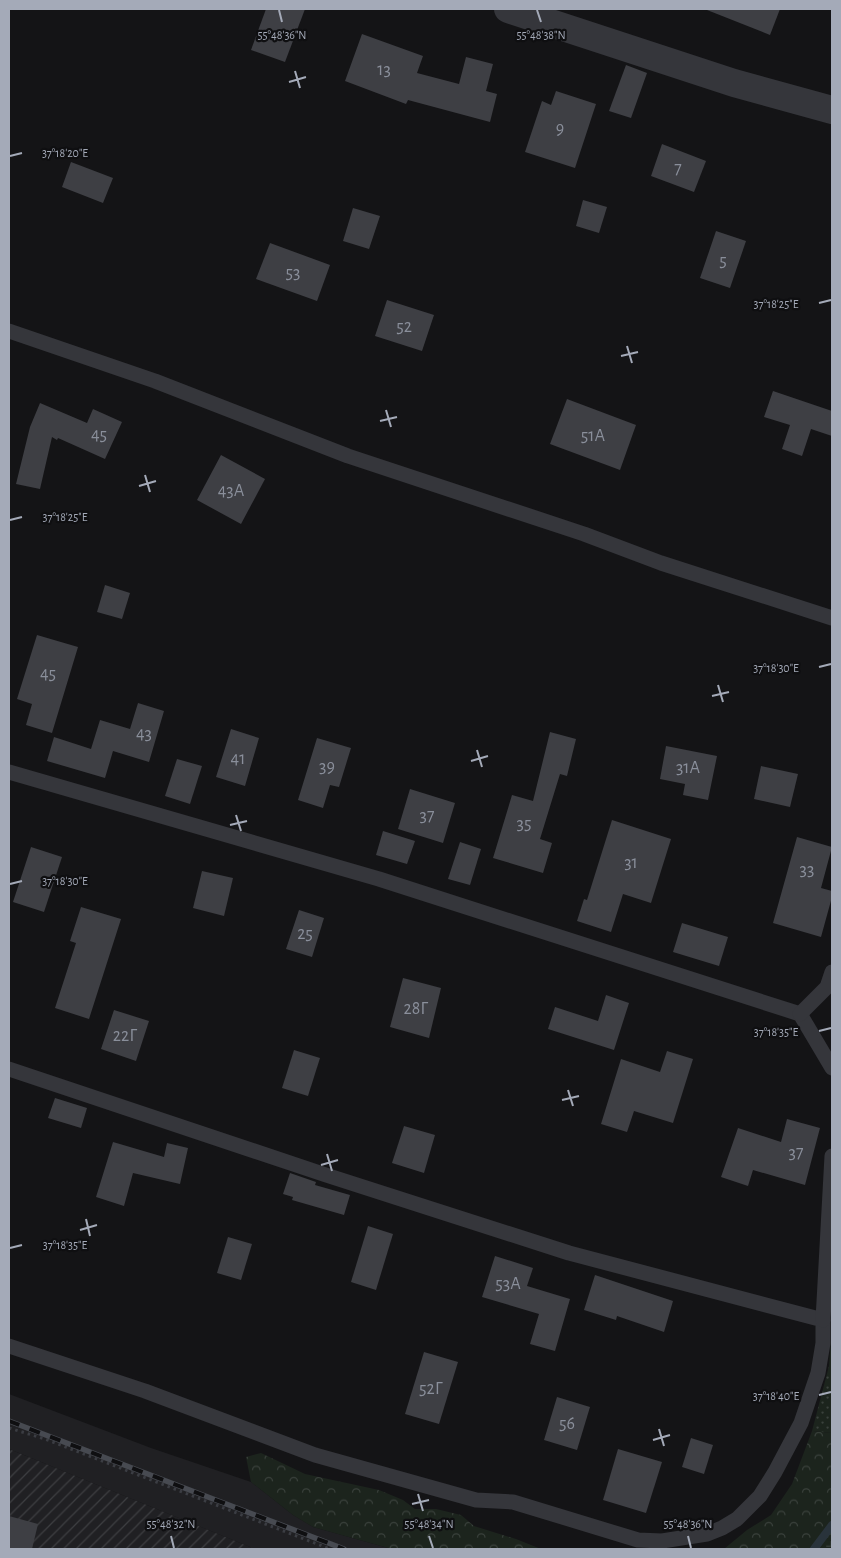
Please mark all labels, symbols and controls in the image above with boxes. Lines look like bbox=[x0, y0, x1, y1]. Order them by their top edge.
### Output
text: 55°48'36"N bbox=[257, 29, 307, 41]
text: 55°48'38"N bbox=[516, 29, 566, 41]
house number: 13 bbox=[377, 61, 391, 79]
house number: 9 bbox=[556, 120, 564, 138]
text: 37°18'20"E bbox=[42, 147, 88, 159]
house number: 7 bbox=[674, 160, 682, 178]
house number: 5 bbox=[719, 252, 727, 270]
house number: 53 bbox=[286, 264, 300, 282]
text: 37°18'25"E bbox=[754, 298, 799, 310]
house number: 52 bbox=[396, 318, 412, 336]
house number: 45 bbox=[91, 426, 107, 444]
house number: 51А bbox=[581, 427, 606, 445]
house number: 43А bbox=[218, 482, 245, 500]
text: 37°18'25"E bbox=[43, 511, 88, 523]
text: 37°18'30"E bbox=[753, 662, 799, 674]
house number: 45 bbox=[40, 665, 56, 683]
house number: 43 bbox=[136, 725, 152, 743]
house number: 41 bbox=[231, 750, 245, 768]
house number: 39 bbox=[319, 758, 335, 776]
house number: 31А bbox=[676, 759, 701, 777]
house number: 37 bbox=[420, 807, 434, 825]
house number: 35 bbox=[517, 815, 531, 833]
house number: 31 bbox=[624, 854, 638, 872]
house number: 33 bbox=[800, 861, 814, 879]
text: 37°18'30"E bbox=[42, 875, 88, 887]
house number: 25 bbox=[297, 925, 313, 943]
house number: 28Г bbox=[404, 1000, 428, 1018]
text: 37°18'35"E bbox=[754, 1026, 798, 1038]
house number: 22Г bbox=[113, 1027, 137, 1045]
house number: 37 bbox=[789, 1144, 803, 1162]
text: 37°18'35"E bbox=[43, 1239, 87, 1251]
house number: 53А bbox=[495, 1275, 521, 1293]
house number: 52Г bbox=[419, 1380, 443, 1398]
text: 37°18'40"E bbox=[753, 1390, 799, 1402]
house number: 56 bbox=[559, 1415, 575, 1433]
text: 55°48'32"N bbox=[147, 1518, 195, 1530]
text: 55°48'34"N bbox=[404, 1518, 454, 1530]
text: 55°48'36"N bbox=[663, 1518, 713, 1530]

